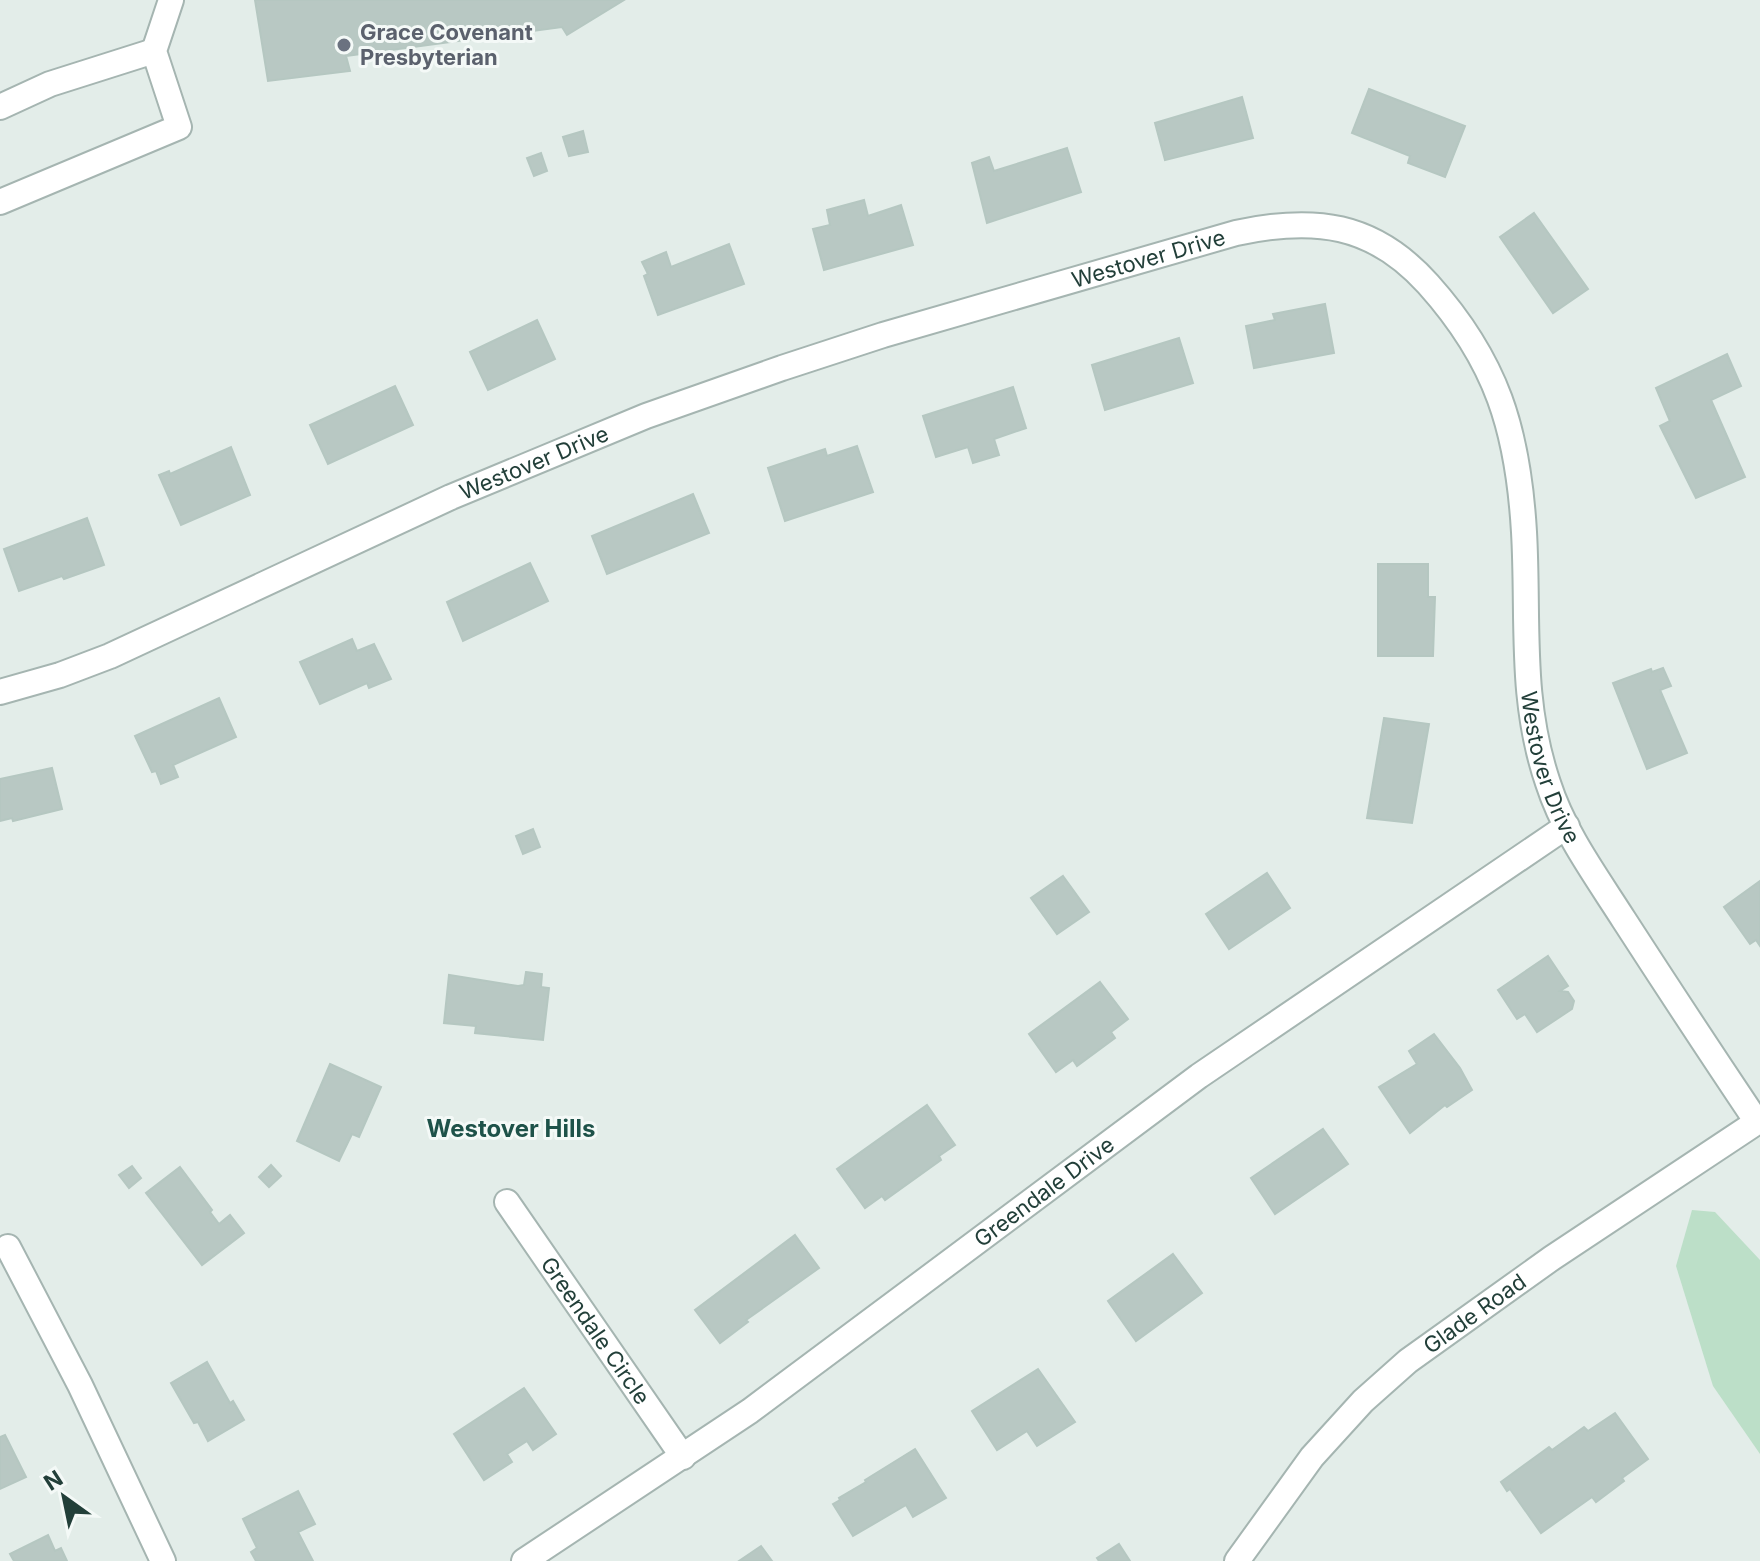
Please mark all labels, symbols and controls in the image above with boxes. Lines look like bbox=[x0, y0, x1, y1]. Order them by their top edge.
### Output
place label: Grace Covenant Presbyterian bbox=[360, 19, 533, 70]
marker: Grace Covenant Presbyterian bbox=[335, 36, 353, 54]
street label: Westover Drive bbox=[1069, 224, 1228, 293]
street label: Westover Drive bbox=[456, 420, 612, 505]
street label: Westover Drive bbox=[1516, 690, 1586, 848]
district label: Westover Hills bbox=[427, 1114, 595, 1143]
street label: Greendale Drive bbox=[969, 1131, 1119, 1252]
street label: Greendale Circle bbox=[536, 1252, 656, 1409]
street label: Glade Road bbox=[1418, 1268, 1531, 1359]
north arrow bbox=[24, 1457, 104, 1537]
text: N bbox=[39, 1465, 67, 1496]

